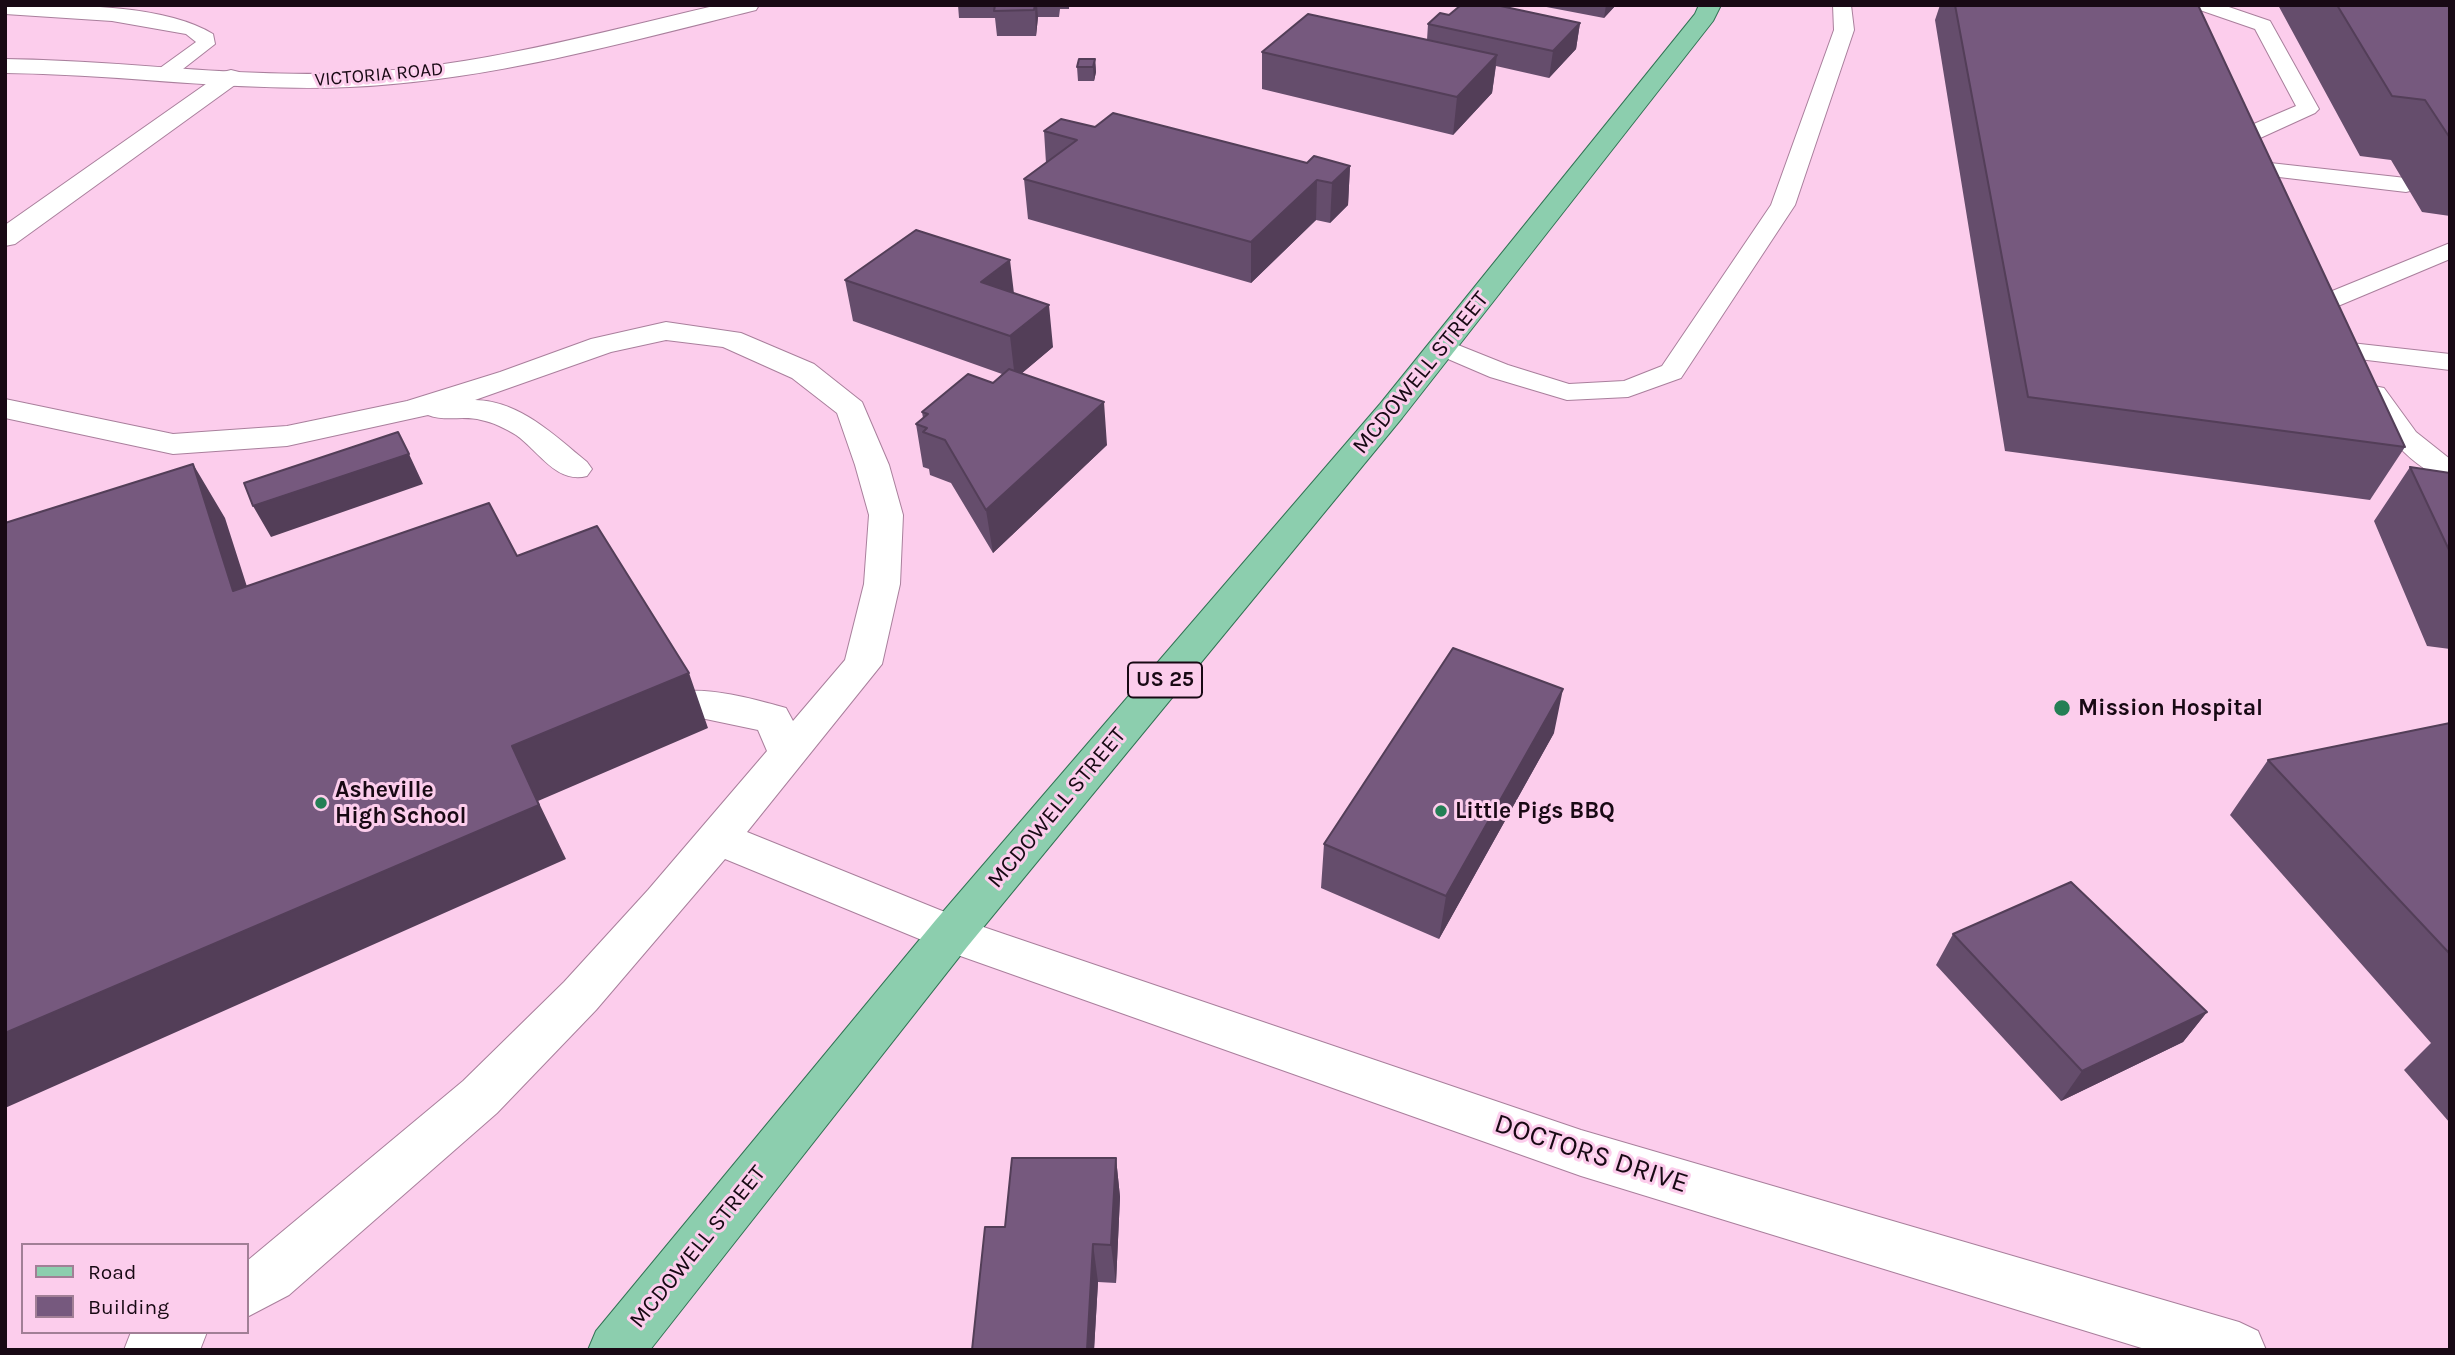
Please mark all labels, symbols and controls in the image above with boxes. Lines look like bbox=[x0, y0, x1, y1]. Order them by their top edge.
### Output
street label: VICTORIA ROAD bbox=[314, 58, 444, 92]
street label: MCDOWELL STREET bbox=[1347, 286, 1495, 460]
road number: US 25 bbox=[1128, 662, 1202, 698]
place label: Mission Hospital bbox=[2078, 694, 2263, 722]
marker: Mission Hospital bbox=[2052, 698, 2072, 718]
street label: MCDOWELL STREET bbox=[982, 722, 1132, 894]
place label: Asheville High School bbox=[335, 776, 467, 830]
marker: Asheville High School bbox=[313, 795, 329, 811]
place label: Little Pigs BBQ bbox=[1455, 797, 1615, 825]
marker: Little Pigs BBQ bbox=[1433, 803, 1449, 819]
street label: DOCTORS DRIVE bbox=[1490, 1107, 1692, 1201]
street label: MCDOWELL STREET bbox=[624, 1160, 772, 1334]
legend bbox=[21, 1243, 248, 1334]
text: Road bbox=[88, 1260, 136, 1284]
text: Building bbox=[88, 1295, 169, 1319]

